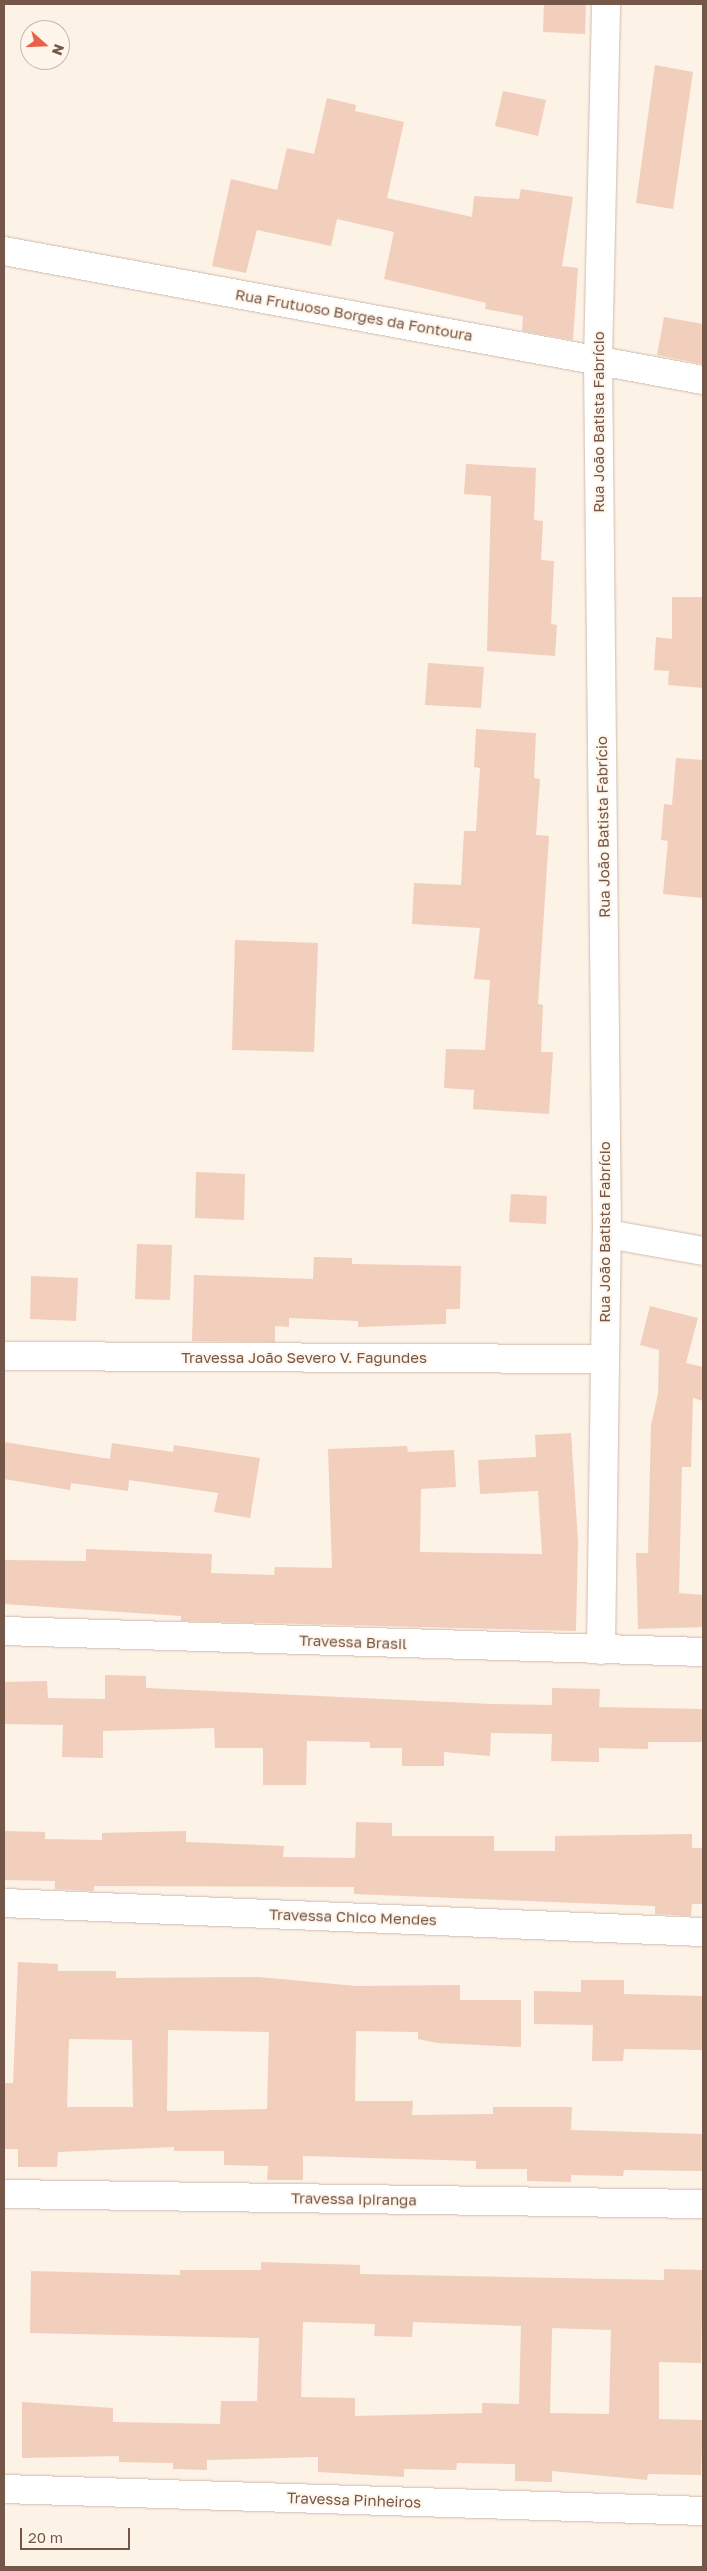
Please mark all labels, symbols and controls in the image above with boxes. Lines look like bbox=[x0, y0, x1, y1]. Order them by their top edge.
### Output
north arrow bbox=[20, 20, 70, 70]
text: N bbox=[49, 42, 68, 58]
street label: Rua Frutuoso Borges da Fontoura bbox=[234, 285, 474, 345]
street label: Rua João Batista Fabrício bbox=[590, 331, 608, 513]
street label: Rua João Batista Fabrício bbox=[592, 736, 614, 918]
street label: Rua João Batista Fabrício bbox=[596, 1141, 614, 1323]
street label: Travessa João Severo V. Fagundes bbox=[181, 1349, 427, 1367]
street label: Travessa Brasil bbox=[299, 1631, 407, 1653]
street label: Travessa Chico Mendes bbox=[269, 1905, 437, 1929]
street label: Travessa Ipiranga bbox=[291, 2189, 417, 2209]
street label: Travessa Pinheiros bbox=[287, 2489, 421, 2511]
scale bar bbox=[22, 2518, 132, 2550]
text: 20 m bbox=[28, 2528, 63, 2546]

